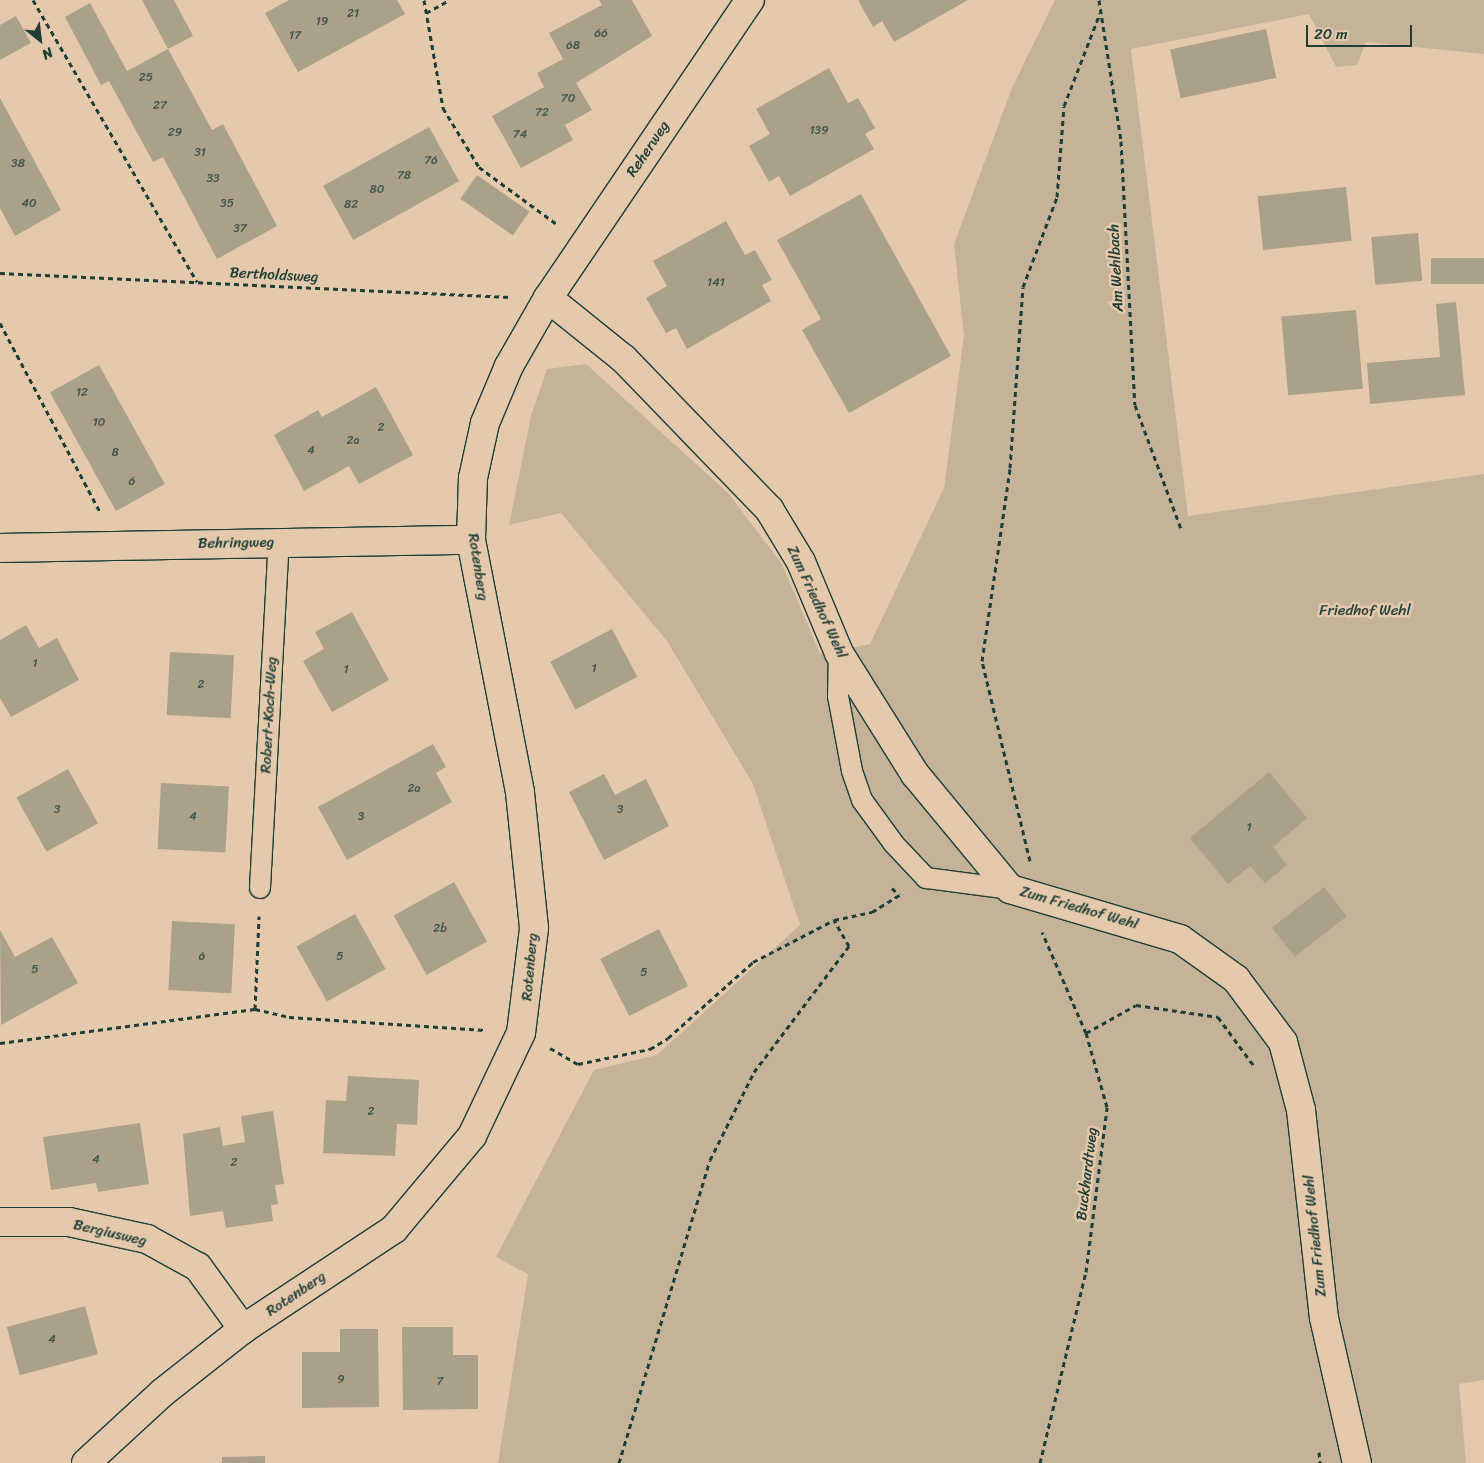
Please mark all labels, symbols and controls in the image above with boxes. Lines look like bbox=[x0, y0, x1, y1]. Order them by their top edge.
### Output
house number: 21 bbox=[347, 7, 359, 21]
north arrow bbox=[15, 15, 65, 65]
house number: 19 bbox=[316, 15, 328, 29]
scale bar bbox=[1309, 15, 1415, 47]
text: 20 m bbox=[1314, 21, 1348, 47]
house number: 66 bbox=[594, 27, 608, 41]
house number: 17 bbox=[289, 29, 301, 43]
house number: 68 bbox=[566, 39, 580, 53]
text: N bbox=[37, 40, 58, 67]
house number: 25 bbox=[139, 71, 153, 85]
house number: 70 bbox=[561, 92, 575, 106]
house number: 27 bbox=[153, 99, 167, 113]
house number: 72 bbox=[535, 106, 549, 120]
street label: Reherweg bbox=[623, 118, 673, 180]
house number: 139 bbox=[809, 124, 829, 138]
house number: 29 bbox=[168, 126, 182, 140]
house number: 74 bbox=[513, 128, 527, 142]
house number: 31 bbox=[194, 146, 206, 160]
house number: 76 bbox=[424, 154, 438, 168]
house number: 38 bbox=[11, 157, 25, 171]
house number: 78 bbox=[397, 169, 411, 183]
house number: 33 bbox=[206, 172, 220, 186]
house number: 80 bbox=[370, 183, 384, 197]
house number: 40 bbox=[21, 197, 37, 211]
house number: 35 bbox=[220, 197, 234, 211]
house number: 82 bbox=[344, 198, 358, 212]
house number: 37 bbox=[233, 222, 247, 236]
street label: Am Wehlbach bbox=[1105, 224, 1127, 312]
street label: Bertholdsweg bbox=[229, 264, 319, 286]
house number: 141 bbox=[707, 276, 725, 290]
house number: 12 bbox=[76, 386, 88, 400]
house number: 10 bbox=[93, 416, 105, 430]
house number: 2 bbox=[378, 421, 384, 435]
house number: 2a bbox=[347, 434, 359, 448]
house number: 4 bbox=[307, 444, 315, 458]
house number: 8 bbox=[111, 446, 119, 460]
house number: 6 bbox=[129, 475, 135, 489]
street label: Rotenberg bbox=[464, 532, 492, 602]
street label: Behringweg bbox=[198, 533, 274, 553]
street label: Zum Friedhof Wehl bbox=[783, 542, 851, 662]
park label: Friedhof Wehl bbox=[1319, 602, 1411, 620]
street label: Robert-Koch-Weg bbox=[257, 656, 281, 774]
house number: 1 bbox=[32, 657, 38, 671]
house number: 1 bbox=[591, 662, 597, 676]
house number: 1 bbox=[343, 663, 349, 677]
house number: 2 bbox=[198, 678, 204, 692]
house number: 2a bbox=[408, 782, 420, 796]
house number: 3 bbox=[54, 803, 60, 817]
house number: 3 bbox=[617, 803, 623, 817]
house number: 4 bbox=[189, 810, 197, 824]
house number: 3 bbox=[358, 810, 364, 824]
house number: 1 bbox=[1246, 821, 1252, 835]
street label: Zum Friedhof Wehl bbox=[1017, 882, 1141, 934]
house number: 2b bbox=[433, 922, 447, 936]
street label: Rotenberg bbox=[518, 932, 542, 1002]
house number: 6 bbox=[199, 950, 205, 964]
house number: 5 bbox=[336, 950, 344, 964]
house number: 5 bbox=[31, 963, 39, 977]
house number: 5 bbox=[640, 966, 648, 980]
house number: 2 bbox=[368, 1105, 374, 1119]
street label: Buckhardtweg bbox=[1072, 1126, 1102, 1222]
house number: 4 bbox=[92, 1153, 100, 1167]
house number: 2 bbox=[231, 1156, 237, 1170]
street label: Zum Friedhof Wehl bbox=[1300, 1174, 1330, 1298]
street label: Bergiusweg bbox=[71, 1216, 149, 1250]
street label: Rotenberg bbox=[263, 1268, 329, 1320]
house number: 4 bbox=[48, 1333, 56, 1347]
house number: 9 bbox=[337, 1373, 345, 1387]
house number: 7 bbox=[437, 1375, 443, 1389]

